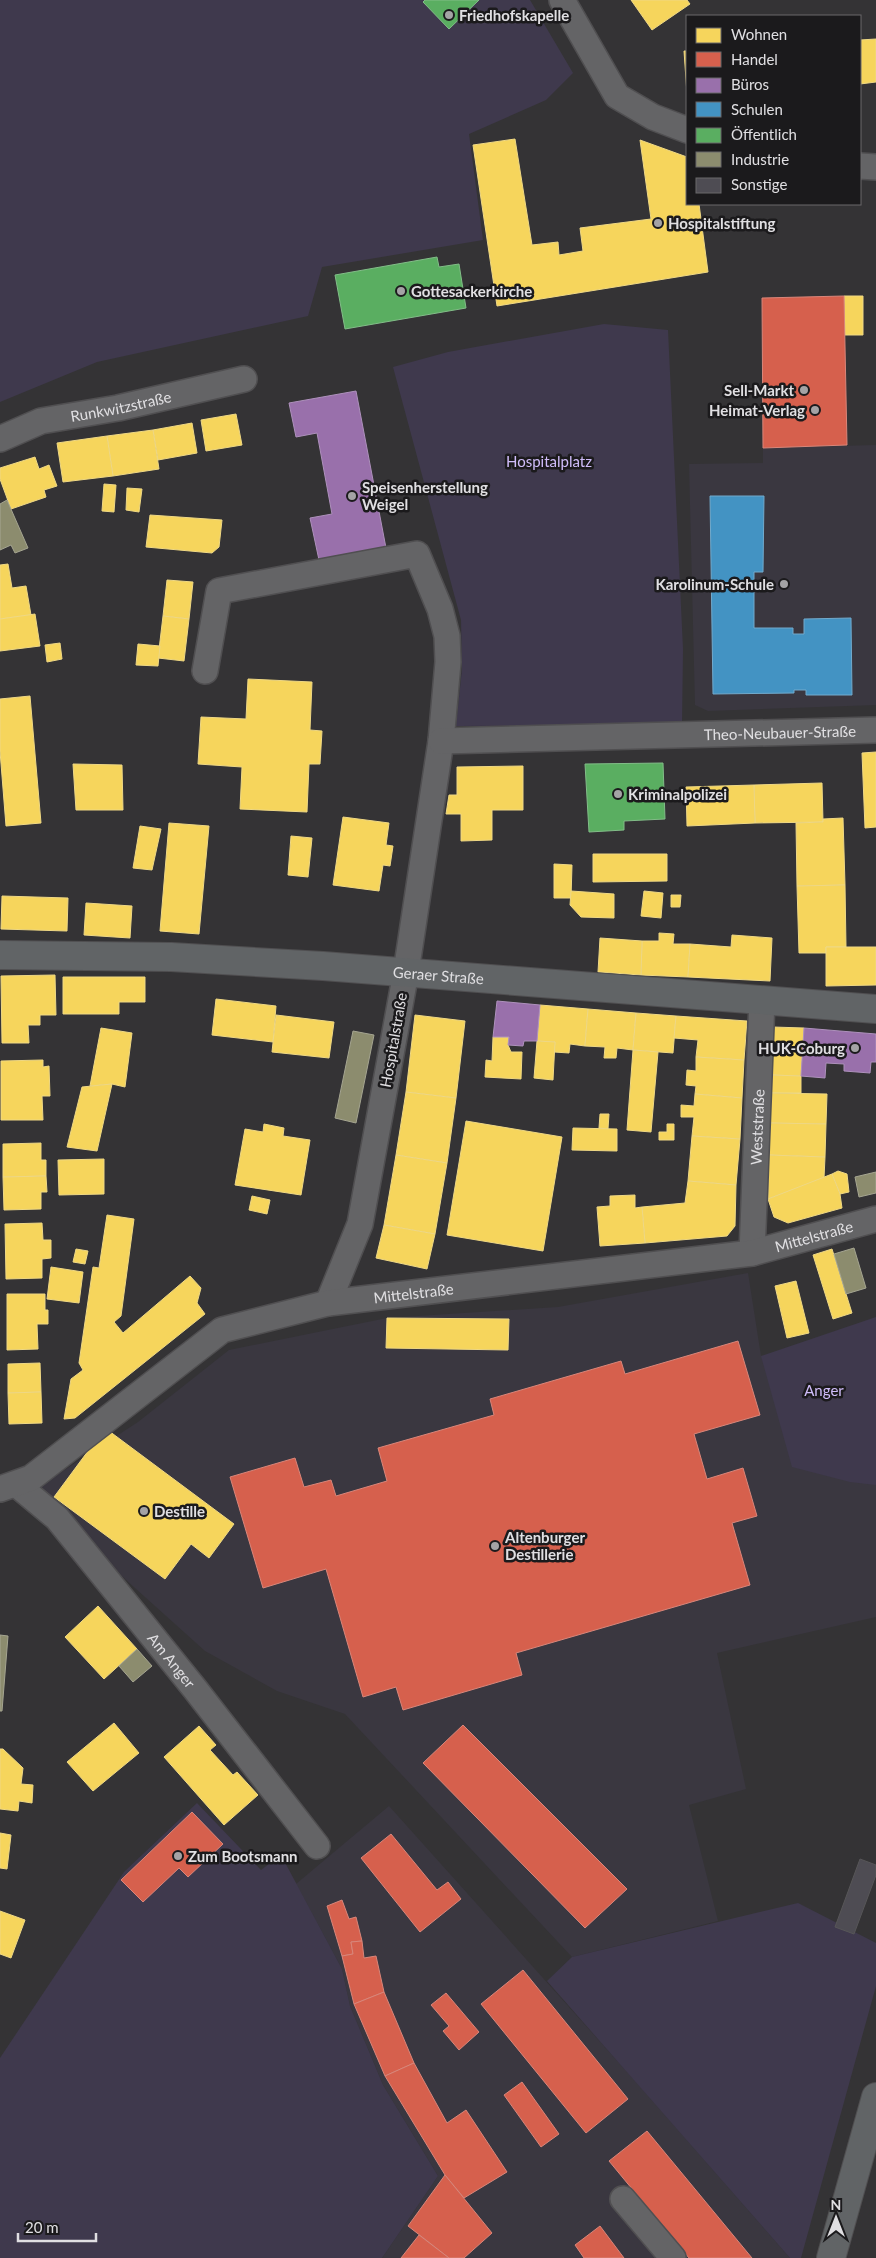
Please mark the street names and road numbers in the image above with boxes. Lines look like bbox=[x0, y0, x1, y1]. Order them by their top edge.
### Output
street label: Runkwitzstraße bbox=[69, 387, 173, 425]
street label: Theo-Neubauer-Straße bbox=[704, 722, 856, 743]
street label: Geraer Straße bbox=[392, 962, 485, 987]
street label: Hospitalstraße bbox=[376, 991, 410, 1089]
street label: Weststraße bbox=[746, 1089, 767, 1165]
street label: Mittelstraße bbox=[773, 1217, 855, 1255]
street label: Mittelstraße bbox=[372, 1279, 455, 1307]
street label: Am Anger bbox=[144, 1629, 200, 1692]

